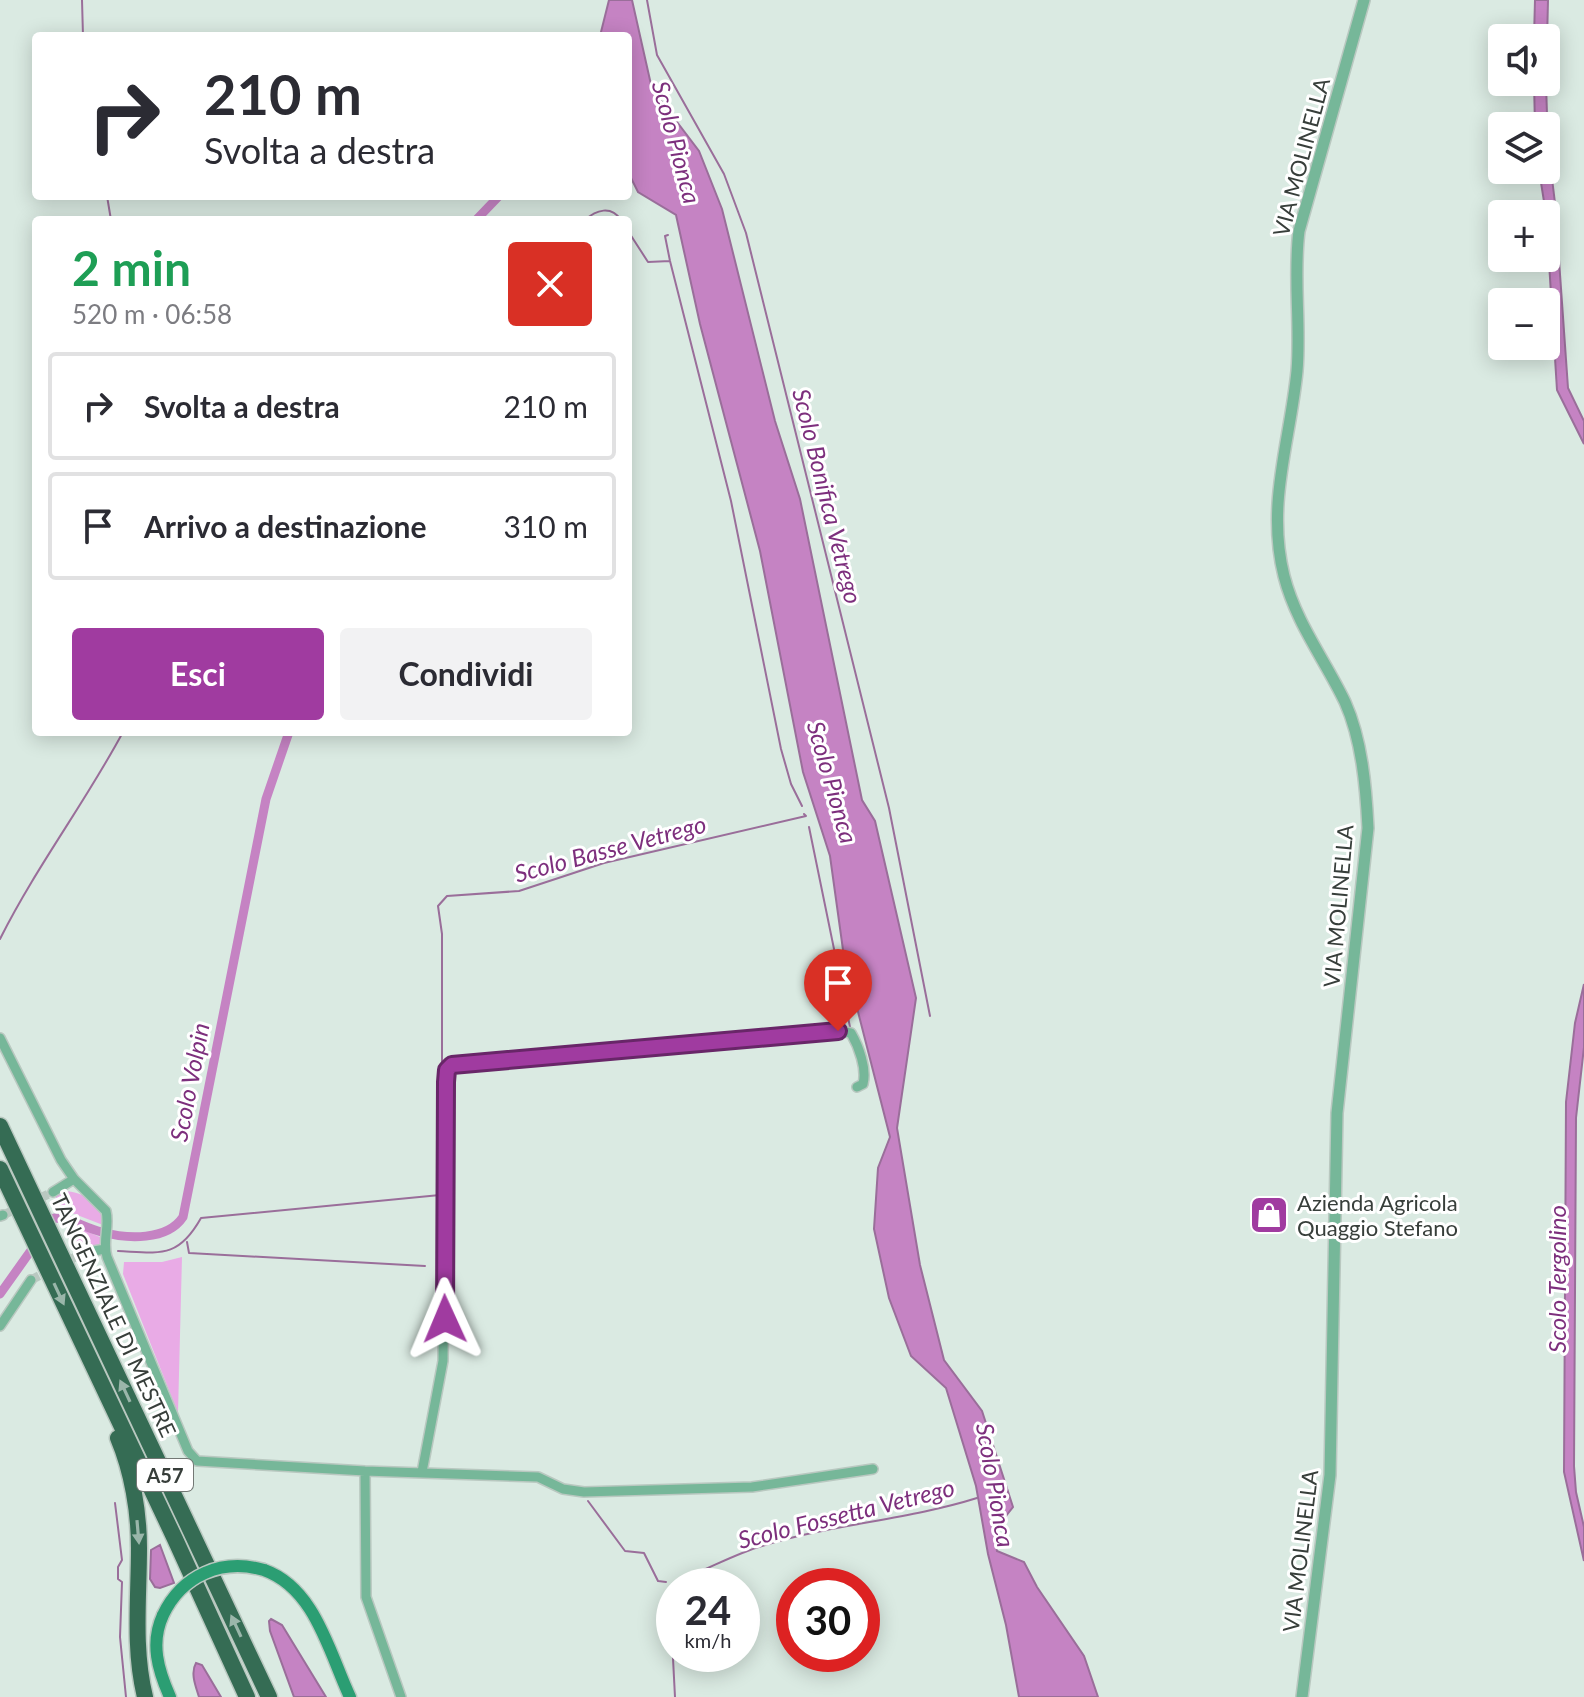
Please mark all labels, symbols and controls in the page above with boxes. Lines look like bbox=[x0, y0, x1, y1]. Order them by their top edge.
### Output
map controls bbox=[1488, 24, 1560, 360]
button: sound bbox=[1488, 24, 1560, 96]
text: 210 m bbox=[204, 60, 362, 127]
icon: right bbox=[72, 64, 176, 168]
street label: VIA MOLINELLA bbox=[1267, 75, 1335, 239]
water label: Scolo Pionca bbox=[647, 77, 707, 207]
button: layers bbox=[1488, 112, 1560, 184]
text: Svolta a destra bbox=[204, 128, 435, 172]
button: + bbox=[1488, 200, 1560, 272]
text: 2 min bbox=[72, 239, 191, 296]
button: close bbox=[508, 242, 592, 326]
button: − bbox=[1488, 288, 1560, 360]
text: 520 m · 06:58 bbox=[72, 298, 232, 330]
icon: right bbox=[76, 384, 120, 428]
water label: Scolo Bonifica Vetrego bbox=[787, 385, 869, 607]
text: Svolta a destra bbox=[144, 388, 340, 424]
text: 210 m bbox=[503, 388, 588, 424]
icon: arrive bbox=[76, 504, 120, 548]
text: Arrivo a destinazione bbox=[144, 508, 426, 544]
text: 310 m bbox=[503, 508, 588, 544]
button: Esci bbox=[72, 628, 324, 720]
button: Condividi bbox=[340, 628, 592, 720]
water label: Scolo Pionca bbox=[802, 718, 864, 846]
water label: Scolo Basse Vetrego bbox=[511, 808, 709, 888]
street label: VIA MOLINELLA bbox=[1317, 823, 1359, 989]
pin bbox=[804, 949, 872, 1031]
icon: arrive bbox=[816, 961, 860, 1005]
water label: Scolo Volpin bbox=[163, 1020, 215, 1144]
street label: TANGENZIALE DI MESTRE bbox=[46, 1189, 182, 1441]
place label: Azienda Agricola Quaggio Stefano bbox=[1297, 1189, 1458, 1241]
shop icon: Azienda Agricola Quaggio Stefano bbox=[1248, 1194, 1290, 1236]
water label: Scolo Tergolino bbox=[1542, 1205, 1571, 1353]
position arrow bbox=[403, 1277, 487, 1361]
one-way arrow bbox=[52, 1282, 66, 1306]
one-way arrow bbox=[118, 1379, 132, 1403]
water label: Scolo Pionca bbox=[971, 1421, 1021, 1549]
road number: A57 bbox=[137, 1459, 193, 1491]
street label: VIA MOLINELLA bbox=[1277, 1468, 1323, 1634]
water label: Scolo Fossetta Vetrego bbox=[735, 1472, 957, 1554]
one-way arrow bbox=[132, 1520, 145, 1545]
speed limit sign: 30 bbox=[776, 1568, 880, 1672]
text: 24 bbox=[685, 1586, 731, 1634]
one-way arrow bbox=[229, 1615, 243, 1638]
text: km/h bbox=[685, 1628, 731, 1652]

